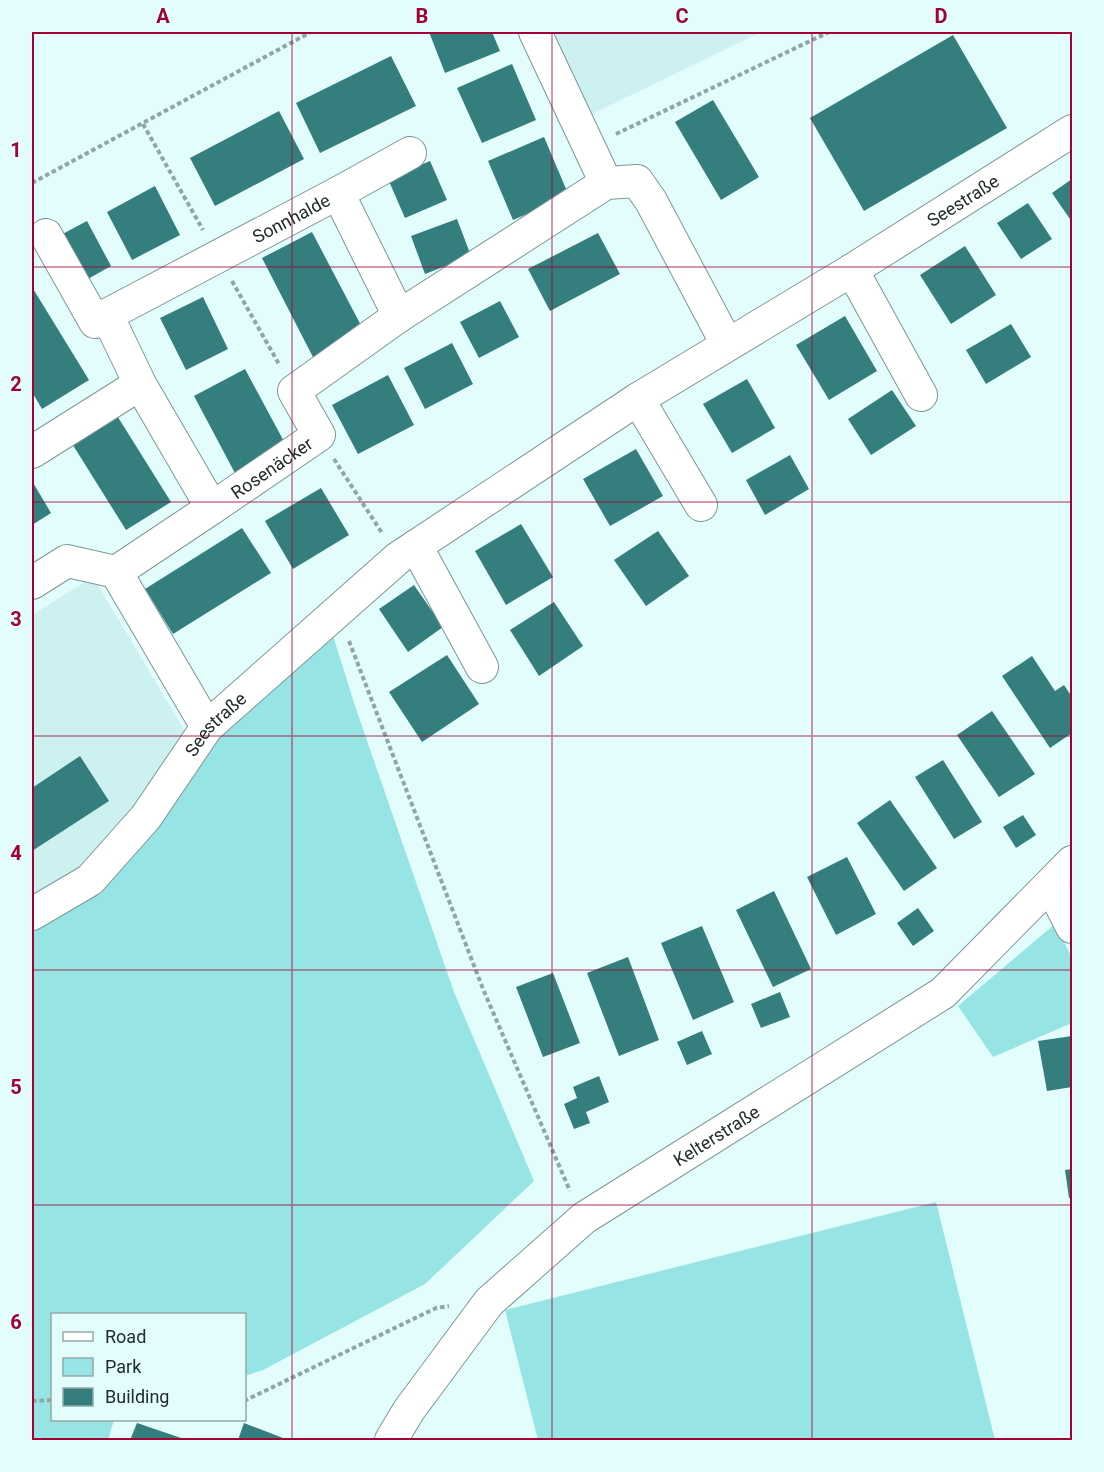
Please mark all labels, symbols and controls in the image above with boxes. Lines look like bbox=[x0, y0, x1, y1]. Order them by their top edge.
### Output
text: A bbox=[156, 4, 170, 28]
text: B bbox=[416, 4, 428, 28]
text: C bbox=[675, 4, 689, 28]
text: D bbox=[935, 4, 948, 28]
text: 1 bbox=[10, 138, 22, 162]
street label: Seestraße bbox=[923, 170, 1002, 231]
street label: Sonnhalde bbox=[249, 189, 333, 247]
text: 2 bbox=[10, 372, 22, 396]
street label: Rosenäcker bbox=[227, 432, 316, 503]
text: 3 bbox=[10, 607, 22, 631]
street label: Seestraße bbox=[180, 687, 250, 760]
text: 4 bbox=[10, 841, 22, 865]
text: 5 bbox=[10, 1075, 22, 1099]
street label: Kelterstraße bbox=[669, 1100, 763, 1170]
text: 6 bbox=[10, 1310, 22, 1334]
legend bbox=[51, 1313, 246, 1421]
text: Road bbox=[105, 1326, 146, 1347]
text: Park bbox=[105, 1356, 142, 1377]
text: Building bbox=[105, 1386, 169, 1407]

